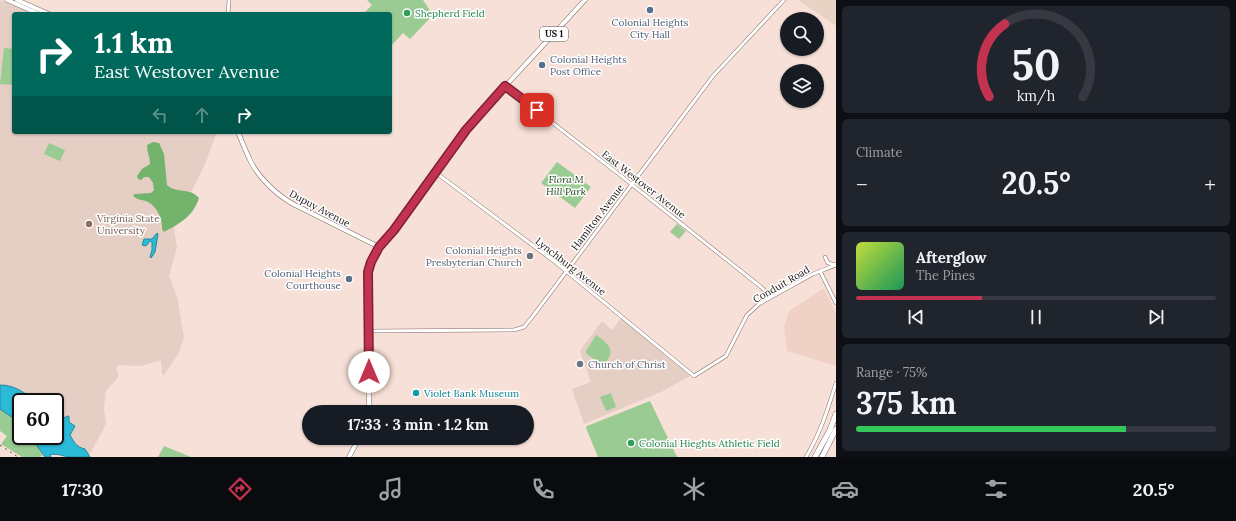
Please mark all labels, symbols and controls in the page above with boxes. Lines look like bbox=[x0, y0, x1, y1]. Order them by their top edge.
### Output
marker: Colonial Heights City Hall bbox=[645, 5, 655, 15]
place label: Shepherd Field bbox=[415, 7, 485, 20]
marker: Shepherd Field bbox=[402, 8, 412, 18]
map controls bbox=[780, 12, 824, 108]
button: search bbox=[780, 12, 824, 56]
place label: Colonial Heights City Hall bbox=[612, 16, 689, 41]
text: 1.1 km bbox=[94, 25, 173, 61]
road number: US 1 bbox=[540, 27, 568, 41]
icon: right bbox=[28, 28, 80, 80]
text: 50 bbox=[1012, 38, 1060, 91]
place label: Colonial Heights Post Office bbox=[550, 53, 627, 78]
text: East Westover Avenue bbox=[94, 60, 280, 83]
marker: Colonial Heights Post Office bbox=[537, 60, 547, 70]
button: layers bbox=[780, 64, 824, 108]
text: km/h bbox=[1017, 87, 1056, 106]
pin bbox=[520, 93, 554, 127]
icon: arrive bbox=[526, 99, 548, 121]
icon: left bbox=[149, 104, 171, 126]
icon: ahead bbox=[191, 104, 213, 126]
icon: right bbox=[233, 104, 255, 126]
text: Climate bbox=[856, 144, 903, 161]
street label: East Westover Avenue bbox=[599, 148, 689, 222]
text: 20.5° bbox=[1001, 164, 1071, 202]
text: − bbox=[856, 170, 868, 198]
text: + bbox=[1204, 170, 1216, 198]
park label: Flora M Hill Park bbox=[546, 173, 586, 198]
street label: Hamilton Avenue bbox=[568, 181, 627, 253]
street label: Dupuy Avenue bbox=[287, 187, 353, 230]
place label: Virginia State University bbox=[96, 212, 160, 237]
marker: Virginia State University bbox=[84, 219, 94, 229]
street label: Lynchburg Avenue bbox=[533, 235, 609, 298]
place label: Colonial Heights Presbyterian Church bbox=[426, 244, 522, 269]
text: Afterglow bbox=[916, 248, 986, 267]
marker: Colonial Heights Presbyterian Church bbox=[525, 251, 535, 261]
street label: Conduit Road bbox=[750, 263, 812, 306]
place label: Colonial Heights Courthouse bbox=[264, 267, 342, 292]
text: The Pines bbox=[916, 267, 975, 284]
marker: Colonial Heights Courthouse bbox=[344, 274, 354, 284]
icon: previous bbox=[905, 306, 927, 328]
icon: pause bbox=[1025, 306, 1047, 328]
icon: next bbox=[1145, 306, 1167, 328]
position arrow bbox=[348, 351, 390, 393]
place label: Church of Christ bbox=[588, 358, 666, 371]
marker: Church of Christ bbox=[575, 359, 585, 369]
text: Range · 75% bbox=[856, 364, 927, 381]
text: 375 km bbox=[856, 384, 956, 422]
place label: Violet Bank Museum bbox=[423, 387, 519, 400]
marker: Violet Bank Museum bbox=[411, 388, 421, 398]
speed limit sign: 60 bbox=[12, 393, 64, 445]
text: 17:33 · 3 min · 1.2 km bbox=[347, 415, 489, 434]
place label: Colonial Hieghts Athletic Field bbox=[639, 437, 780, 450]
marker: Colonial Hieghts Athletic Field bbox=[626, 438, 636, 448]
icon: directions bbox=[226, 475, 254, 503]
icon: music bbox=[377, 475, 405, 503]
icon: phone bbox=[529, 475, 557, 503]
icon: climate bbox=[680, 475, 708, 503]
icon: car bbox=[831, 475, 859, 503]
icon: filters bbox=[982, 475, 1010, 503]
text: 17:30 bbox=[62, 478, 103, 501]
text: 20.5° bbox=[1133, 478, 1174, 501]

